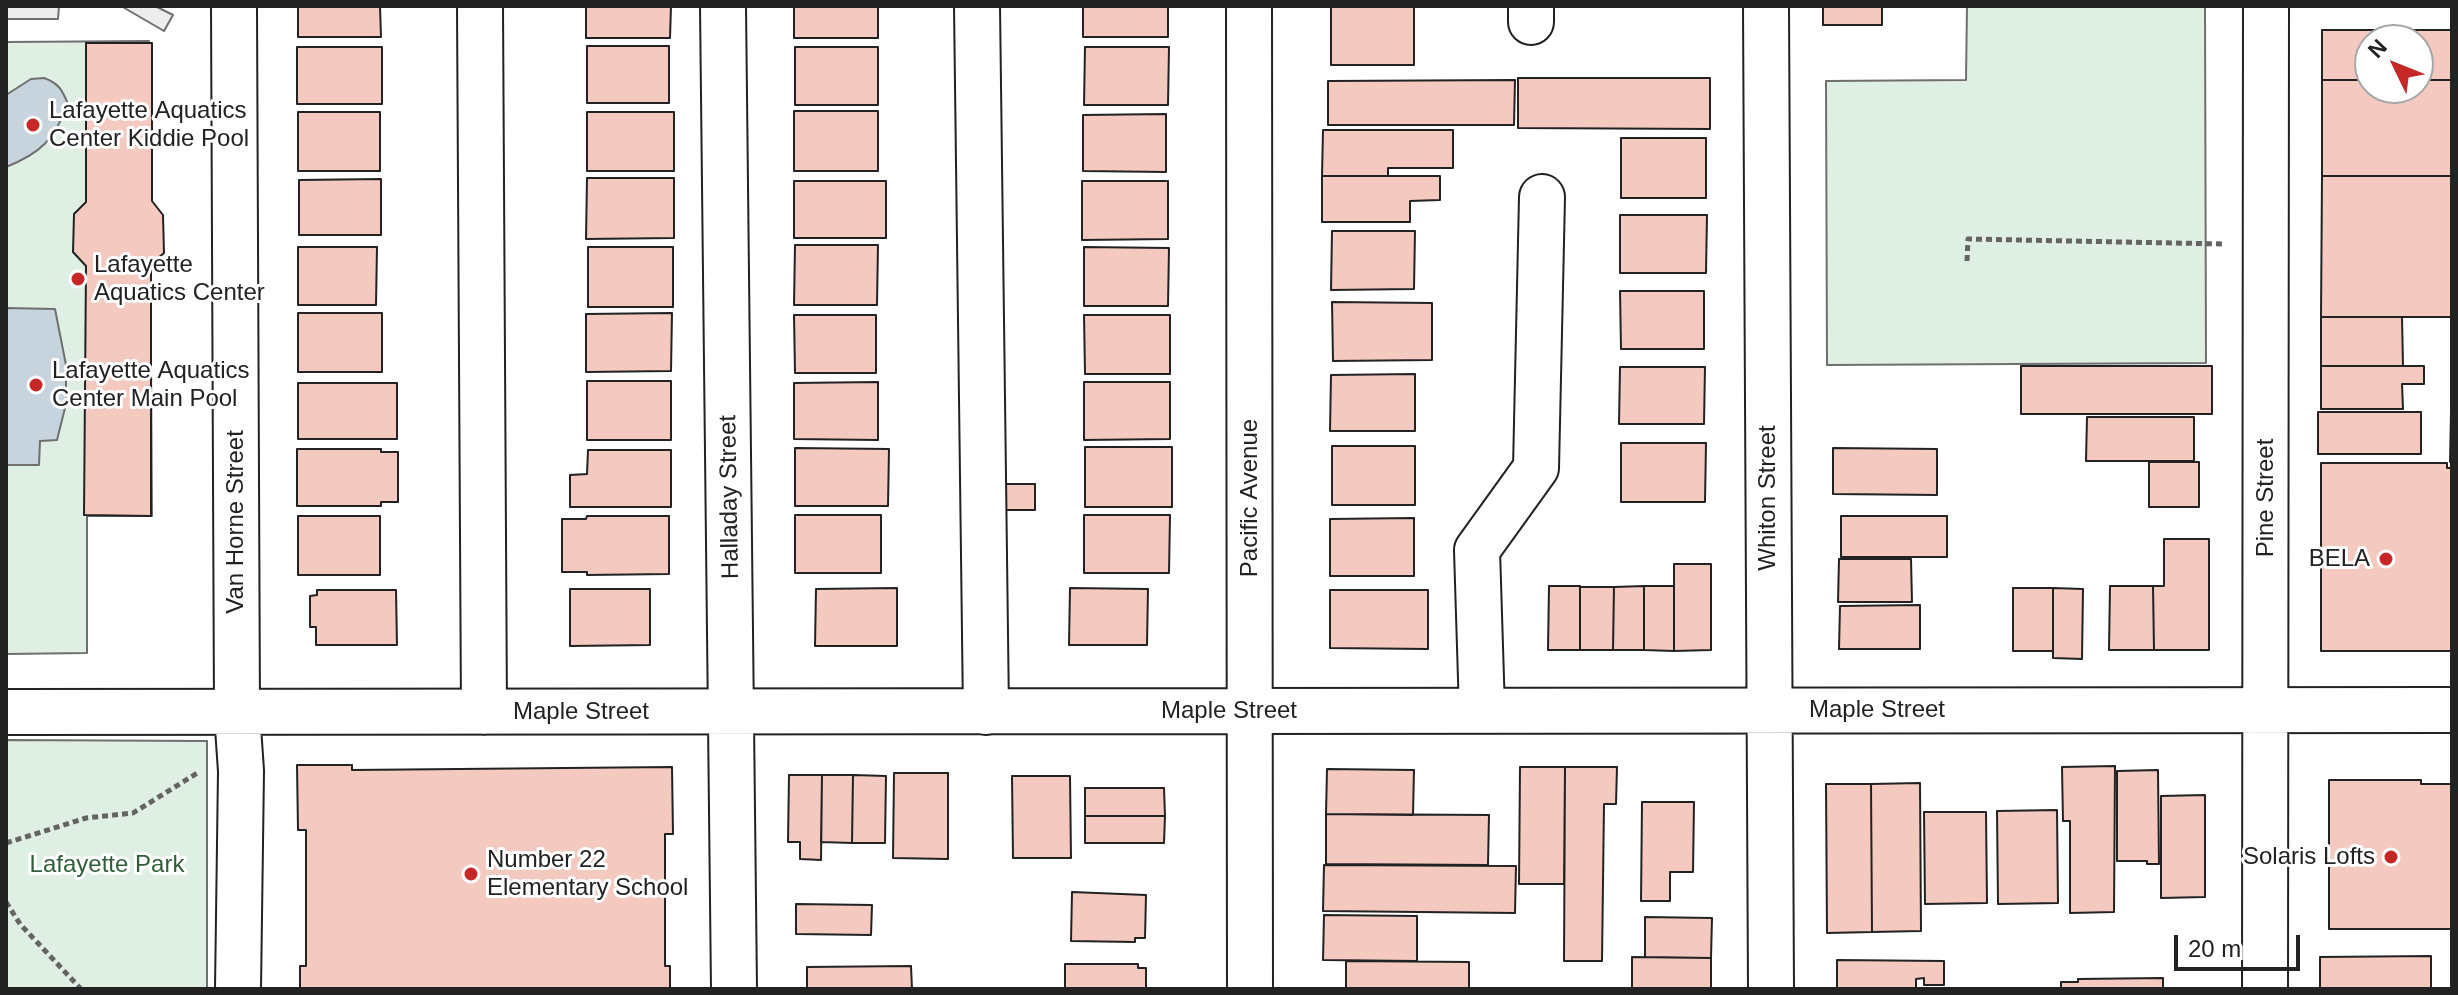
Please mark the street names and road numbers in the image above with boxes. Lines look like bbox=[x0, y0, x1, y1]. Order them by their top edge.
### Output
street label: Halladay Street bbox=[714, 415, 746, 579]
street label: Pacific Avenue bbox=[1236, 419, 1264, 577]
street label: Whiton Street bbox=[1754, 425, 1782, 571]
street label: Van Horne Street bbox=[222, 430, 250, 614]
street label: Pine Street bbox=[2252, 439, 2280, 557]
street label: Maple Street bbox=[1809, 696, 1945, 724]
street label: Maple Street bbox=[1161, 697, 1297, 725]
street label: Maple Street bbox=[513, 698, 649, 726]

